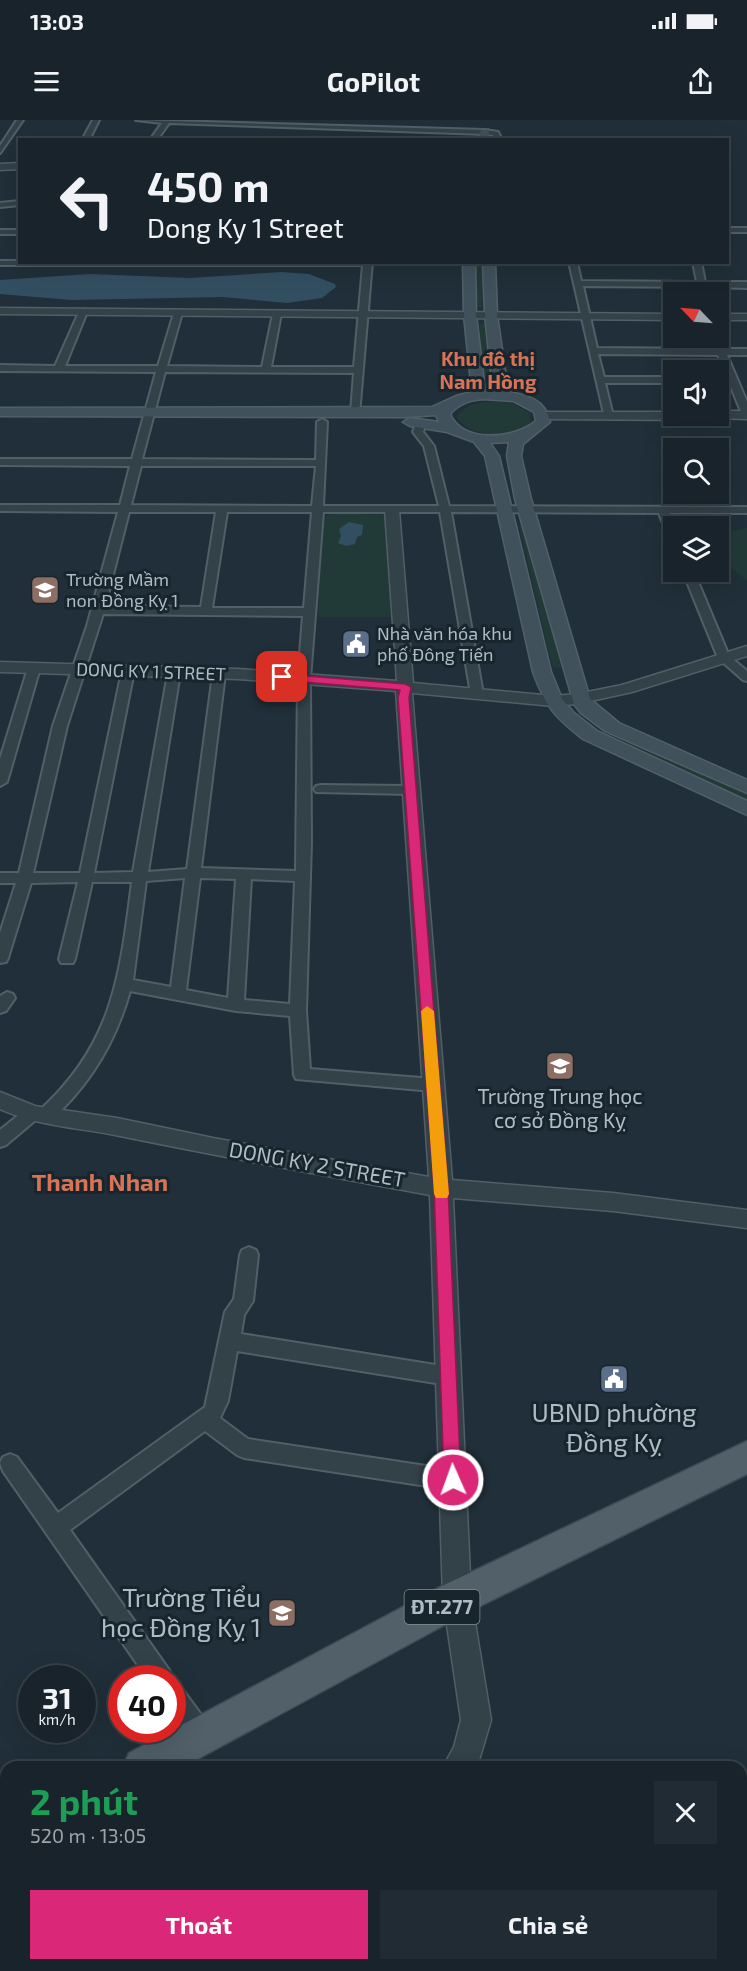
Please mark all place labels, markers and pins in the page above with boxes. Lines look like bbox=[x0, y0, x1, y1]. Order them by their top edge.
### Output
place label: Trường Mầm non Đồng Kỵ 1 bbox=[66, 568, 178, 611]
school or university icon: Trường Mầm non Đồng Kỵ 1 bbox=[29, 574, 61, 606]
place label: Nhà văn hóa khu phố Đông Tiến bbox=[377, 622, 512, 665]
public building icon: Nhà văn hóa khu phố Đông Tiến bbox=[340, 628, 372, 660]
pin bbox=[256, 651, 307, 702]
school or university icon: Trường Trung học cơ sở Đồng Kỵ bbox=[544, 1050, 576, 1082]
place label: Trường Trung học cơ sở Đồng Kỵ bbox=[477, 1083, 643, 1132]
public building icon: UBND phường Đồng Kỵ bbox=[598, 1363, 630, 1395]
place label: UBND phường Đồng Kỵ bbox=[531, 1396, 697, 1457]
place label: Trường Tiểu học Đồng Kỵ 1 bbox=[101, 1581, 261, 1642]
school or university icon: Trường Tiểu học Đồng Kỵ 1 bbox=[266, 1597, 298, 1629]

